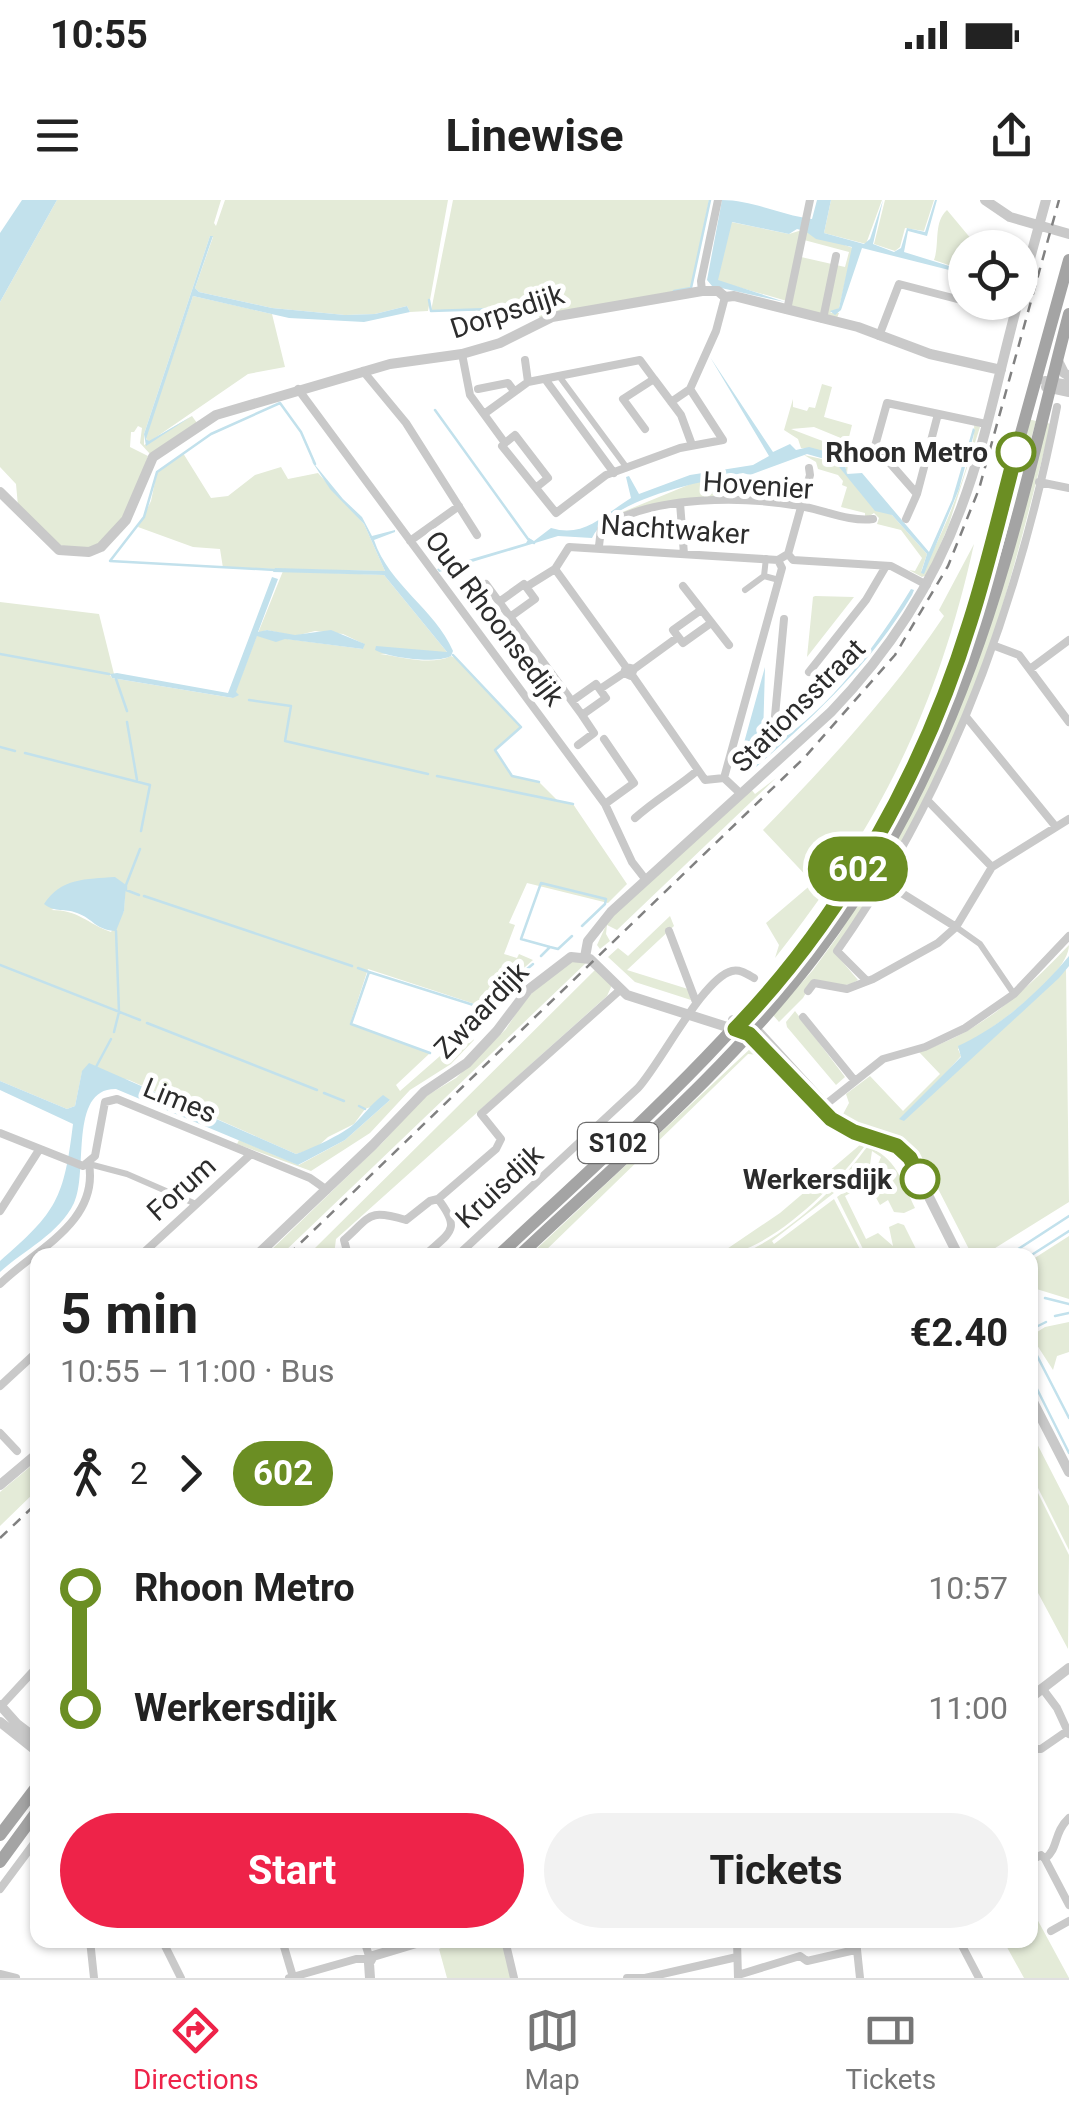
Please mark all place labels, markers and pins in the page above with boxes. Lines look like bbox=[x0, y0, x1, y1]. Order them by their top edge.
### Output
marker: Rhoon Metro bbox=[997, 433, 1035, 471]
place label: Rhoon Metro bbox=[825, 436, 988, 469]
marker: Werkersdijk bbox=[901, 1160, 939, 1198]
place label: Werkersdijk bbox=[743, 1163, 893, 1196]

